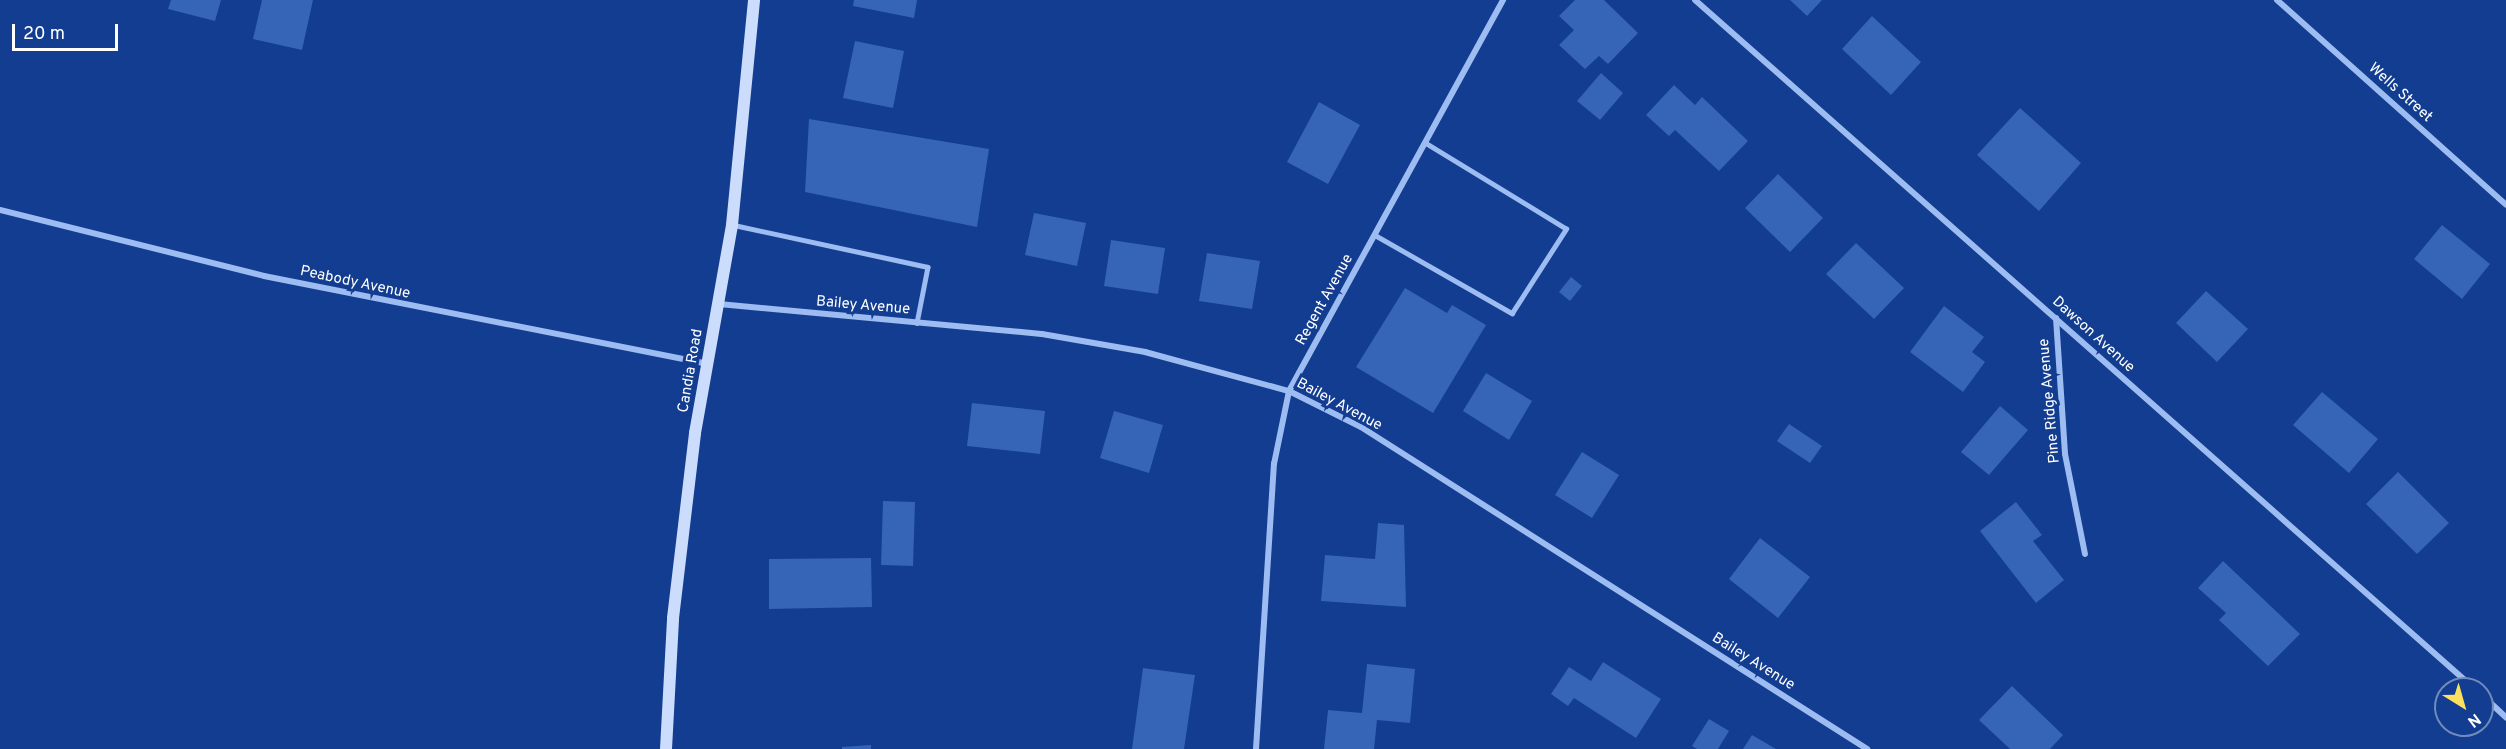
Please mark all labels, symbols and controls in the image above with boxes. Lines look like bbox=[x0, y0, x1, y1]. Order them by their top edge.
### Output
scale bar bbox=[15, 12, 122, 50]
text: 20 m bbox=[23, 23, 65, 46]
street label: Wells Street bbox=[2364, 60, 2436, 126]
street label: Regent Avenue bbox=[1292, 251, 1358, 349]
street label: Peabody Avenue bbox=[298, 262, 412, 304]
street label: Bailey Avenue bbox=[815, 293, 911, 319]
street label: Dawson Avenue bbox=[2048, 293, 2138, 377]
street label: Candia Road bbox=[675, 328, 707, 414]
street label: Pine Ridge Avenue bbox=[2036, 338, 2064, 464]
street label: Bailey Avenue bbox=[1293, 375, 1385, 435]
street label: Bailey Avenue bbox=[1708, 629, 1798, 695]
north arrow bbox=[2434, 677, 2494, 737]
text: N bbox=[2463, 708, 2484, 731]

